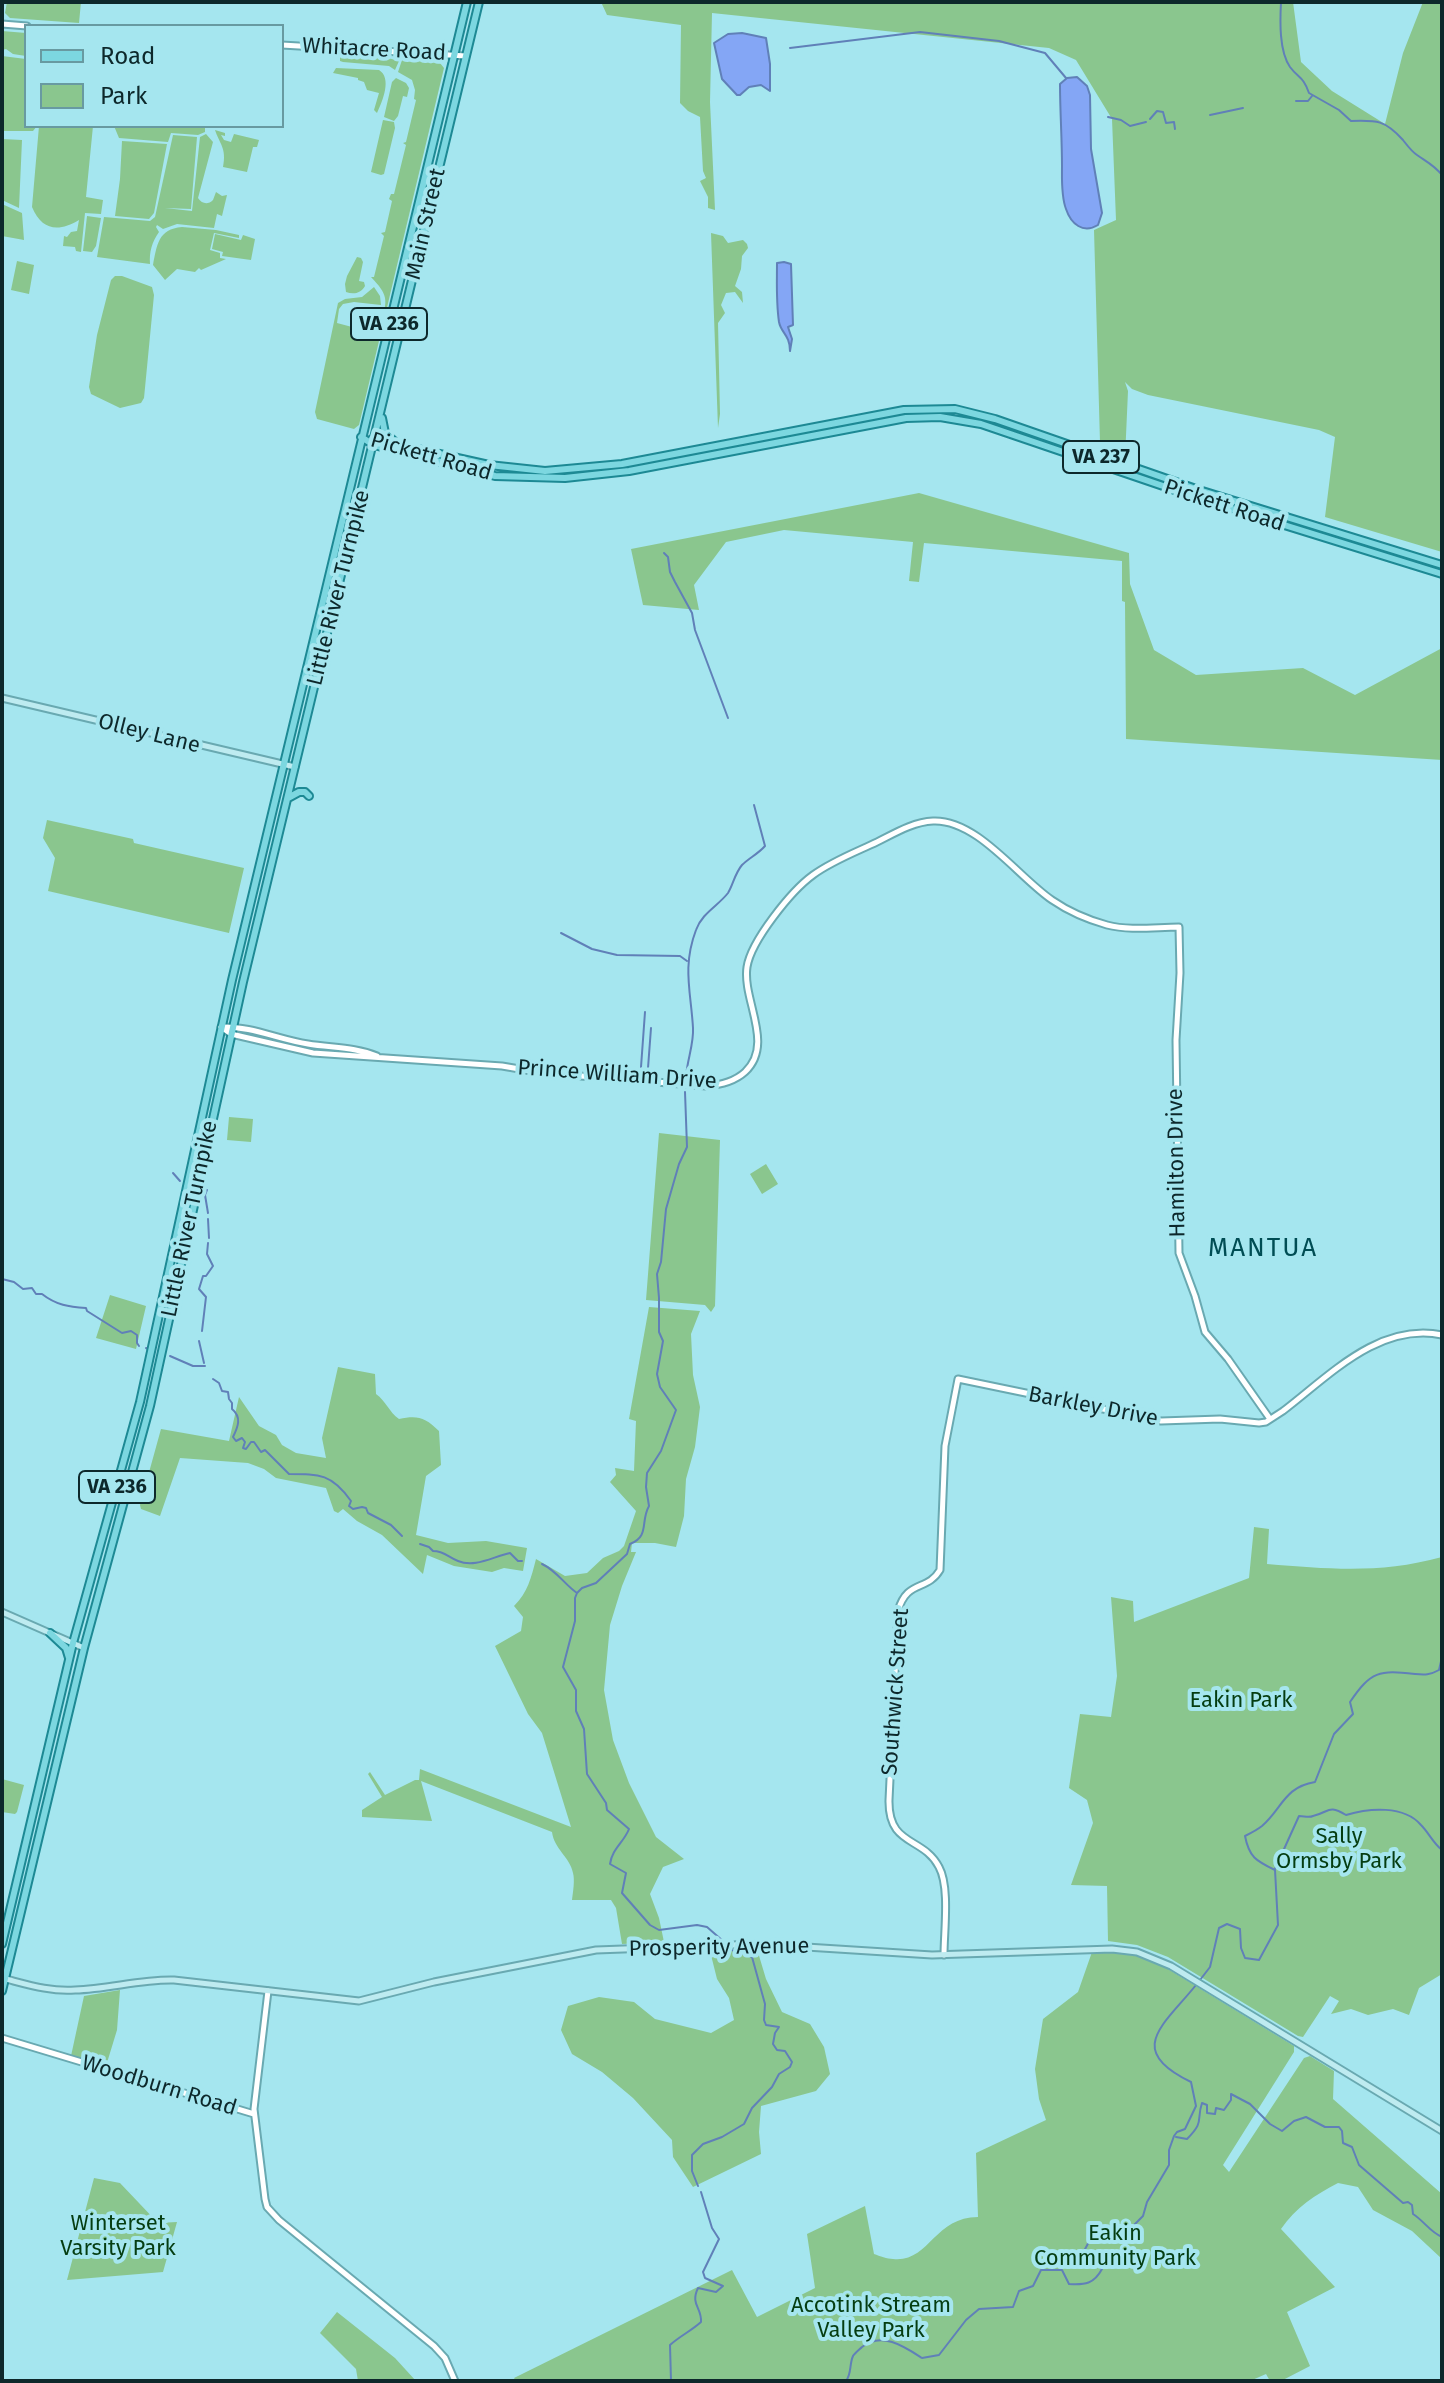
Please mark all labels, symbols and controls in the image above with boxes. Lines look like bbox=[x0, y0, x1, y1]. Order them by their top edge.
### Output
legend bbox=[24, 24, 284, 128]
street label: Whitacre Road bbox=[301, 33, 447, 67]
text: Road bbox=[100, 42, 155, 70]
text: Park bbox=[100, 82, 147, 110]
street label: Main Street bbox=[400, 166, 452, 282]
road number: VA 236 bbox=[351, 308, 427, 340]
street label: Pickett Road bbox=[367, 427, 495, 487]
road number: VA 237 bbox=[1063, 441, 1139, 473]
street label: Pickett Road bbox=[1160, 474, 1288, 538]
street label: Little River Turnpike bbox=[302, 488, 376, 688]
street label: Olley Lane bbox=[95, 709, 203, 759]
street label: Prince William Drive bbox=[517, 1055, 717, 1095]
street label: Hamilton Drive bbox=[1163, 1088, 1191, 1238]
street label: Little River Turnpike bbox=[156, 1118, 224, 1320]
district label: MANTUA bbox=[1208, 1233, 1318, 1265]
street label: Barkley Drive bbox=[1026, 1381, 1160, 1433]
road number: VA 236 bbox=[79, 1471, 155, 1503]
street label: Southwick Street bbox=[877, 1607, 915, 1777]
park label: Eakin Park bbox=[1190, 1688, 1292, 1714]
park label: Sally Ormsby Park bbox=[1276, 1824, 1402, 1876]
street label: Prosperity Avenue bbox=[629, 1933, 809, 1963]
street label: Woodburn Road bbox=[78, 2050, 240, 2122]
park label: Winterset Varsity Park bbox=[60, 2211, 176, 2262]
park label: Eakin Community Park bbox=[1034, 2221, 1196, 2272]
park label: Accotink Stream Valley Park bbox=[791, 2293, 951, 2344]

